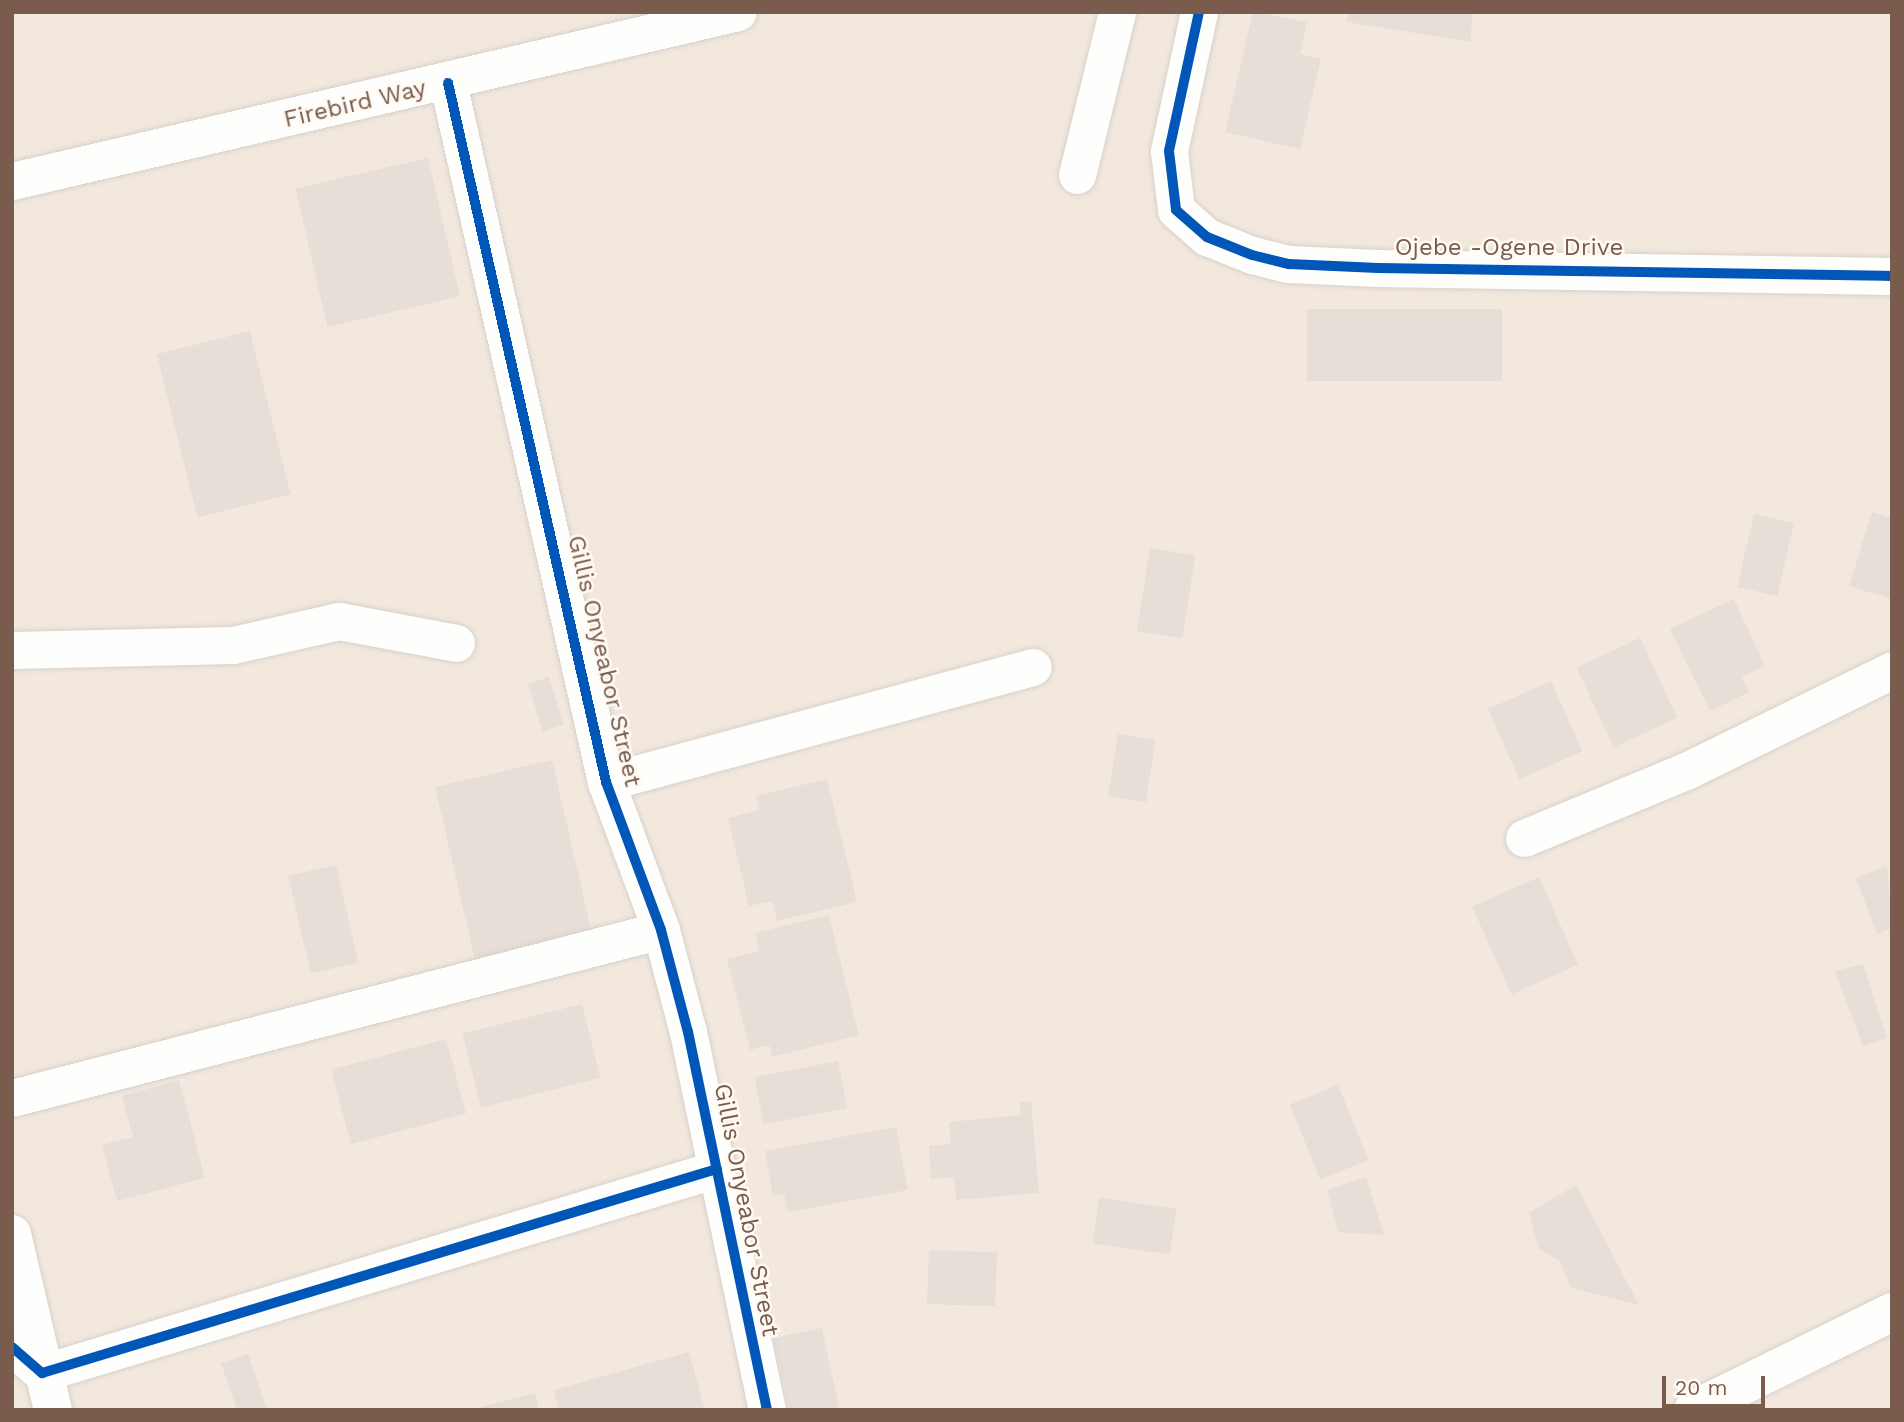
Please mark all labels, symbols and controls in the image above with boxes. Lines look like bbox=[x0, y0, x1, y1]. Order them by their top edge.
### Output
street label: Firebird Way bbox=[281, 74, 429, 134]
street label: Ojebe -Ogene Drive bbox=[1395, 234, 1623, 262]
street label: Gillis Onyeabor Street bbox=[561, 532, 647, 790]
street label: Gillis Onyeabor Street bbox=[707, 1081, 785, 1339]
scale bar bbox=[1666, 1362, 1769, 1406]
text: 20 m bbox=[1675, 1375, 1727, 1400]

